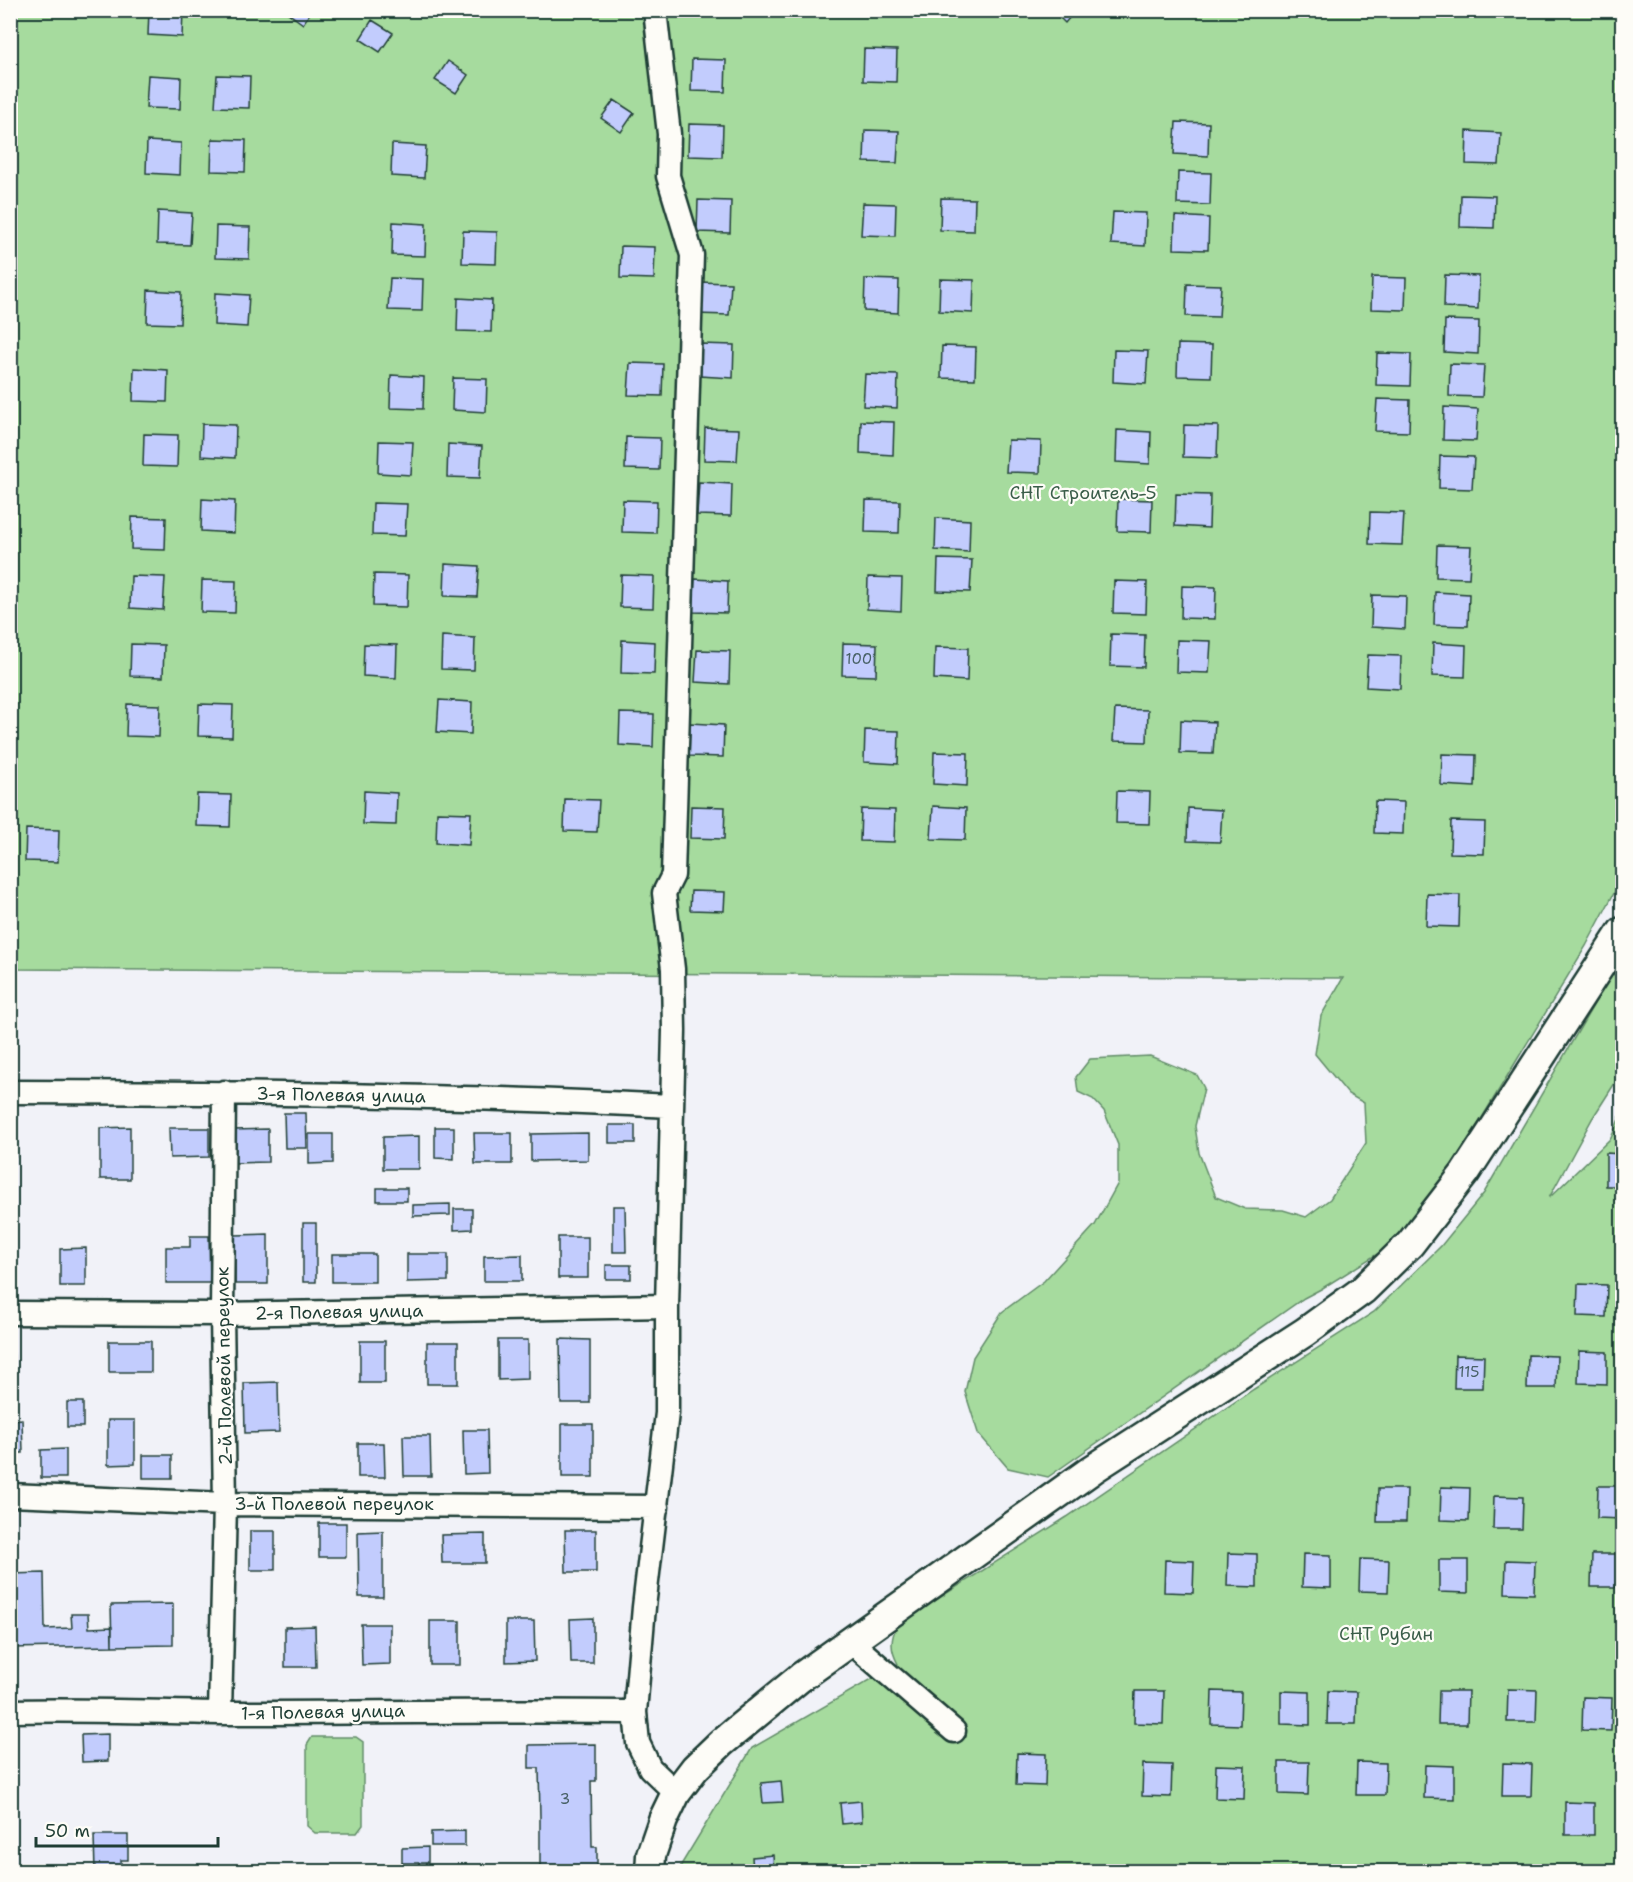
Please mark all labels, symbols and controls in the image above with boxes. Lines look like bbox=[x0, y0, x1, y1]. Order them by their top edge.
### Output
park label: СНТ Строитель-5 bbox=[1010, 481, 1156, 505]
house number: 100 bbox=[846, 649, 872, 669]
street label: 3-я Полевая улица bbox=[256, 1082, 426, 1108]
street label: 2-й Полевой переулок bbox=[210, 1266, 238, 1466]
street label: 2-я Полевая улица bbox=[255, 1299, 423, 1325]
house number: 115 bbox=[1459, 1362, 1479, 1382]
street label: 3-й Полевой переулок bbox=[234, 1492, 434, 1516]
park label: СНТ Рубин bbox=[1339, 1622, 1433, 1646]
street label: 1-я Полевая улица bbox=[241, 1699, 405, 1725]
house number: 3 bbox=[560, 1789, 570, 1809]
scale bar bbox=[36, 1810, 218, 1848]
text: 50 m bbox=[45, 1819, 90, 1843]

